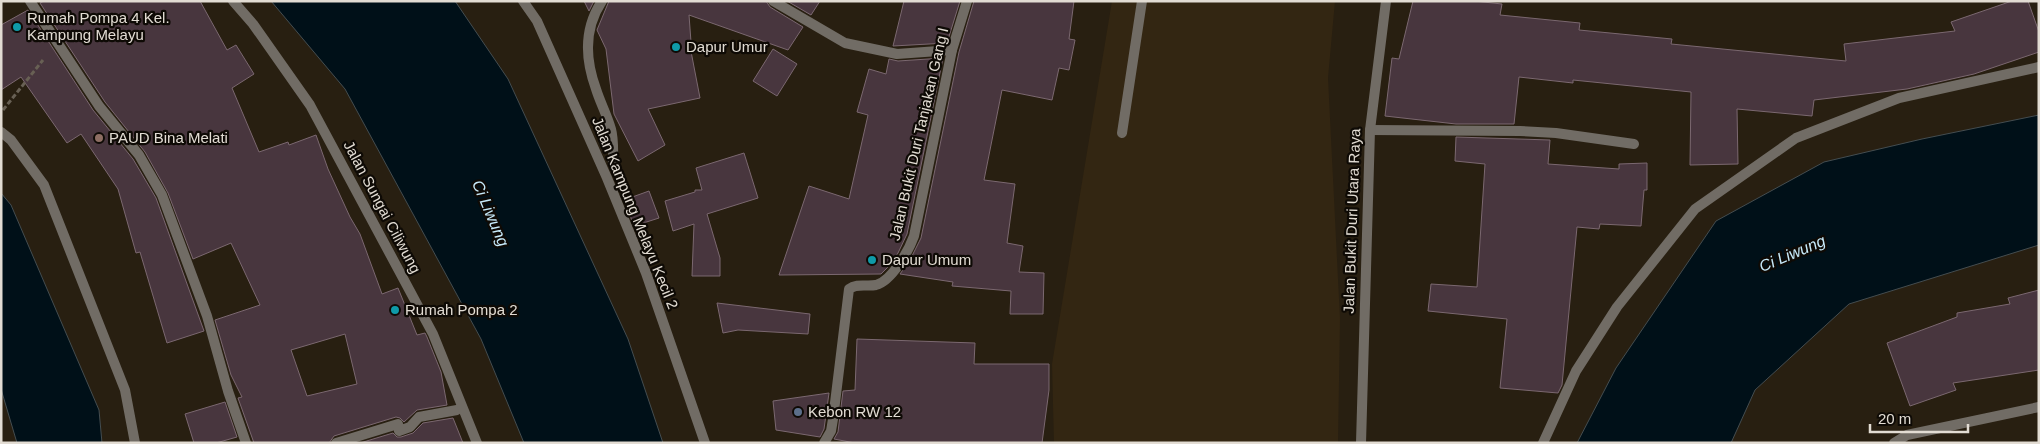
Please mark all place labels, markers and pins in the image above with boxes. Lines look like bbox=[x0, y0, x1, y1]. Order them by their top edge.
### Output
place label: Rumah Pompa 4 Kel. Kampung Melayu bbox=[27, 9, 170, 43]
marker: Rumah Pompa 4 Kel. Kampung Melayu bbox=[11, 21, 23, 33]
place label: Dapur Umur bbox=[686, 38, 768, 55]
marker: Dapur Umur bbox=[670, 41, 682, 53]
place label: PAUD Bina Melati bbox=[109, 129, 228, 146]
marker: PAUD Bina Melati bbox=[93, 132, 105, 144]
place label: Dapur Umum bbox=[882, 251, 971, 268]
marker: Dapur Umum bbox=[866, 254, 878, 266]
place label: Rumah Pompa 2 bbox=[405, 301, 518, 318]
marker: Rumah Pompa 2 bbox=[389, 304, 401, 316]
place label: Kebon RW 12 bbox=[808, 403, 901, 420]
marker: Kebon RW 12 bbox=[792, 406, 804, 418]

